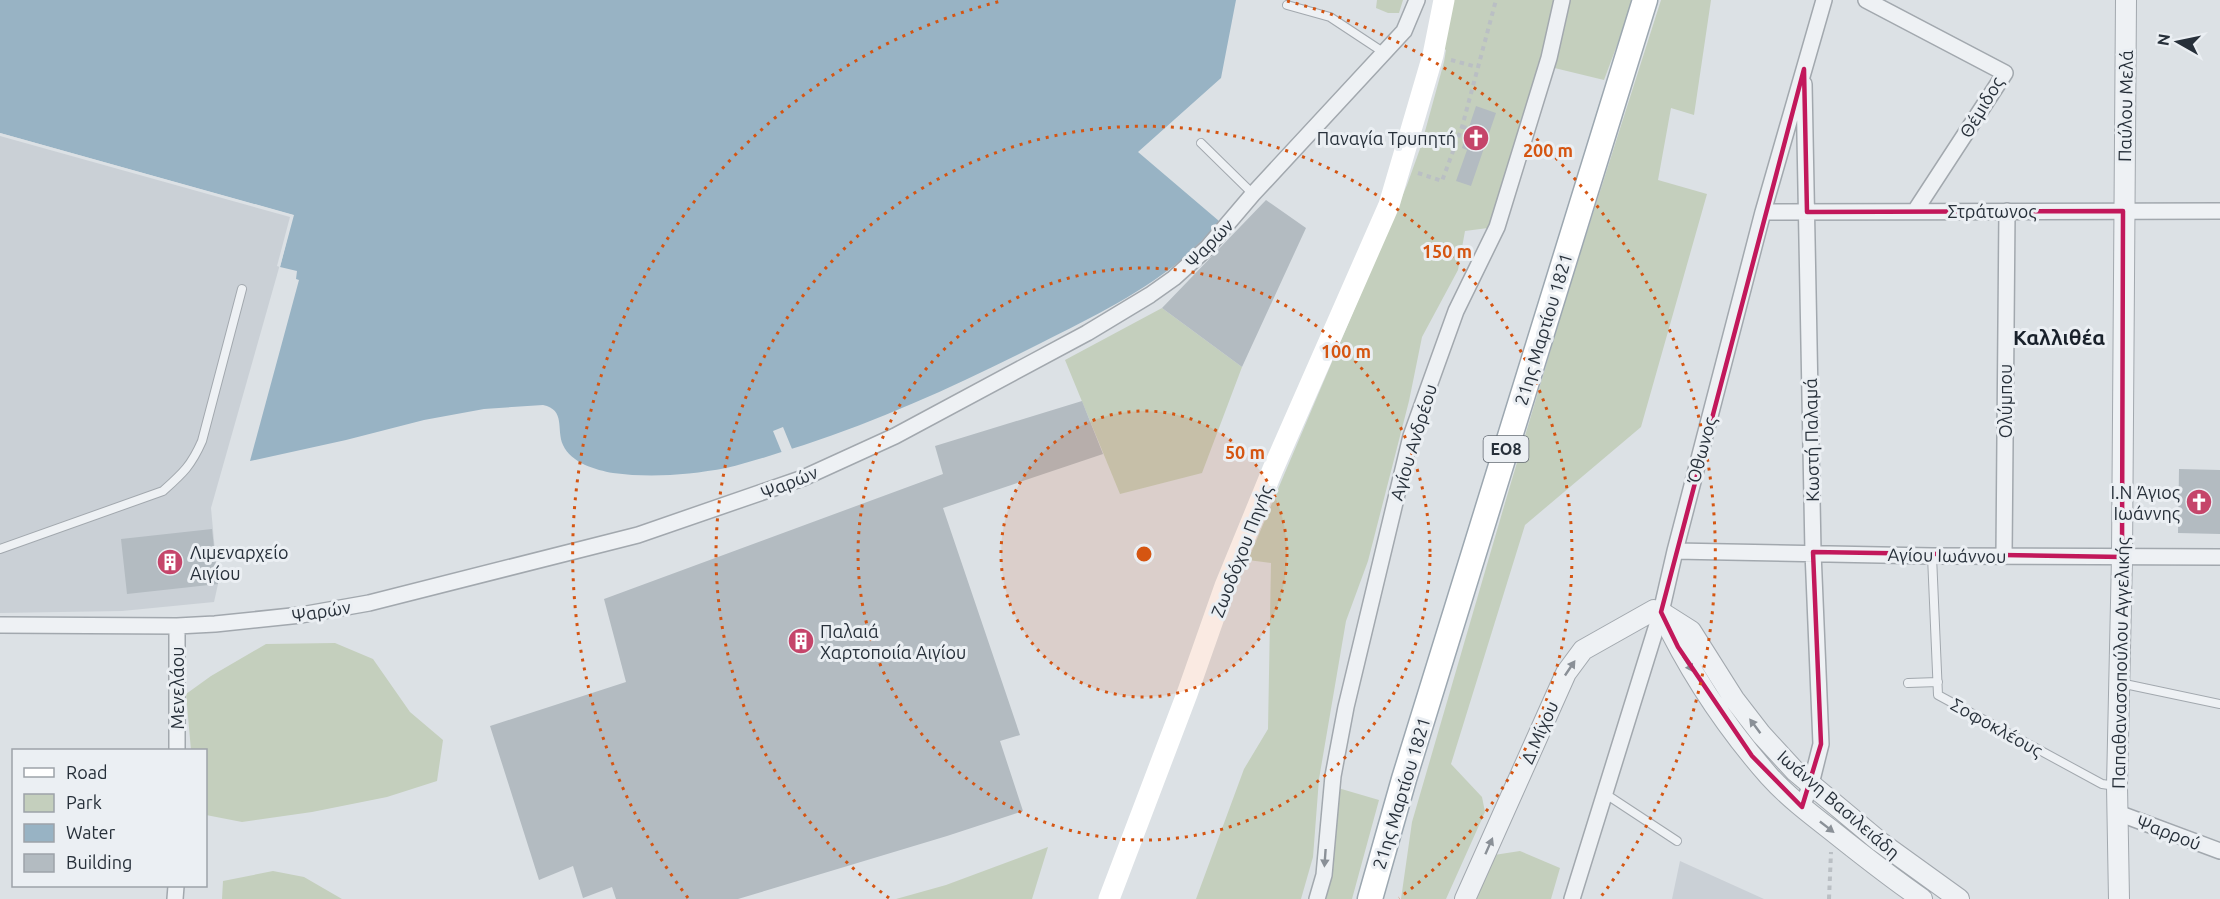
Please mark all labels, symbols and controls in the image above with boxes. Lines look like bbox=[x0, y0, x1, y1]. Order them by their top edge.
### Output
north arrow bbox=[2148, 12, 2208, 72]
text: N bbox=[2153, 32, 2173, 47]
street label: Παύλου Μελά bbox=[2114, 50, 2136, 162]
street label: Θέμιδος bbox=[1955, 73, 2008, 141]
church icon: Παναγία Τρυπητή bbox=[1461, 123, 1491, 153]
place label: Παναγία Τρυπητή bbox=[1317, 128, 1456, 148]
text: 200 m bbox=[1523, 140, 1573, 160]
street label: Στράτωνος bbox=[1948, 201, 2036, 222]
street label: Ψαρών bbox=[1181, 214, 1237, 271]
text: 150 m bbox=[1422, 241, 1472, 261]
street label: 21ης Μαρτίου 1821 bbox=[1510, 251, 1577, 408]
district label: Καλλιθέα bbox=[2013, 325, 2105, 349]
text: 100 m bbox=[1321, 341, 1371, 361]
street label: Ολύμπου bbox=[1995, 364, 2015, 438]
street label: Κωστή Παλαμά bbox=[1800, 378, 1822, 502]
street label: Αγίου Ανδρέου bbox=[1386, 381, 1440, 503]
street label: Όθωνος bbox=[1682, 415, 1720, 487]
road number: ΕΟ8 bbox=[1484, 436, 1528, 462]
text: 50 m bbox=[1225, 442, 1265, 462]
street label: Ψαρών bbox=[758, 461, 821, 502]
street label: Ζωοδόχου Πηγής bbox=[1207, 482, 1276, 620]
place label: Ι.Ν Άγιος Ιωάννης bbox=[2110, 482, 2180, 524]
church icon: Ι.Ν Άγιος Ιωάννης bbox=[2184, 487, 2214, 517]
street label: Παπαθανασοπούλου Αγγελικής bbox=[2108, 537, 2133, 789]
place label: Λιμεναρχείο Αιγίου bbox=[190, 542, 289, 583]
centre of rings bbox=[1134, 544, 1154, 564]
street label: Αγίου Ιωάννου bbox=[1888, 544, 2006, 566]
building icon: Λιμεναρχείο Αιγίου bbox=[155, 547, 185, 577]
street label: Ψαρών bbox=[290, 596, 352, 626]
place label: Παλαιά Χαρτοποιία Αιγίου bbox=[820, 621, 966, 662]
building icon: Παλαιά Χαρτοποιία Αιγίου bbox=[786, 626, 816, 656]
street label: Μενελάου bbox=[167, 646, 187, 730]
one-way arrow bbox=[1683, 656, 1694, 672]
one-way arrow bbox=[1564, 661, 1576, 677]
street label: Σοφοκλέους bbox=[1947, 694, 2046, 761]
street label: Δ.Μίχου bbox=[1516, 698, 1562, 766]
street label: 21ης Μαρτίου 1821 bbox=[1368, 715, 1435, 872]
one-way arrow bbox=[1750, 719, 1762, 734]
street label: Ιωάννη Βασιλειάδη bbox=[1774, 746, 1904, 862]
legend bbox=[12, 749, 207, 887]
text: Road bbox=[66, 762, 108, 782]
text: Park bbox=[66, 792, 102, 812]
street label: Ψαρρού bbox=[2134, 811, 2204, 853]
one-way arrow bbox=[1819, 820, 1835, 833]
text: Water bbox=[66, 822, 116, 842]
one-way arrow bbox=[1484, 836, 1494, 854]
one-way arrow bbox=[1320, 849, 1330, 868]
text: Building bbox=[66, 852, 132, 872]

